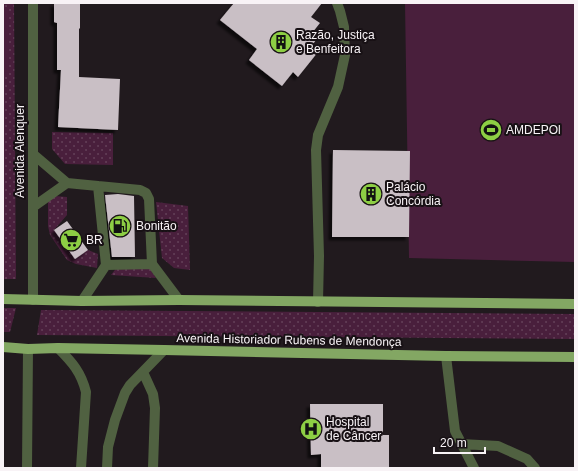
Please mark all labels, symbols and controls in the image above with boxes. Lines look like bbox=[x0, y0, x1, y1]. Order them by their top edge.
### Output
place label: Razão, Justiça e Benfeitora bbox=[296, 28, 375, 56]
building icon: Razão, Justiça e Benfeitora bbox=[268, 29, 294, 55]
street label: Avenida Alenquer bbox=[13, 104, 27, 198]
sports icon: AMDEPOl bbox=[478, 117, 504, 143]
place label: AMDEPOl bbox=[506, 123, 561, 137]
place label: Palácio Concórdia bbox=[386, 180, 441, 208]
building icon: Palácio Concórdia bbox=[358, 181, 384, 207]
fuel station icon: Bonitão bbox=[107, 213, 133, 239]
place label: Bonitão bbox=[136, 219, 177, 233]
supermarket icon: BR bbox=[58, 227, 84, 253]
place label: BR bbox=[86, 233, 103, 247]
street label: Avenida Historiador Rubens de Mendonça bbox=[176, 331, 402, 349]
place label: Hospital de Câncer bbox=[326, 415, 381, 443]
hospital icon: Hospital de Câncer bbox=[298, 416, 324, 442]
scale bar bbox=[434, 429, 485, 455]
text: 20 m bbox=[440, 436, 467, 450]

